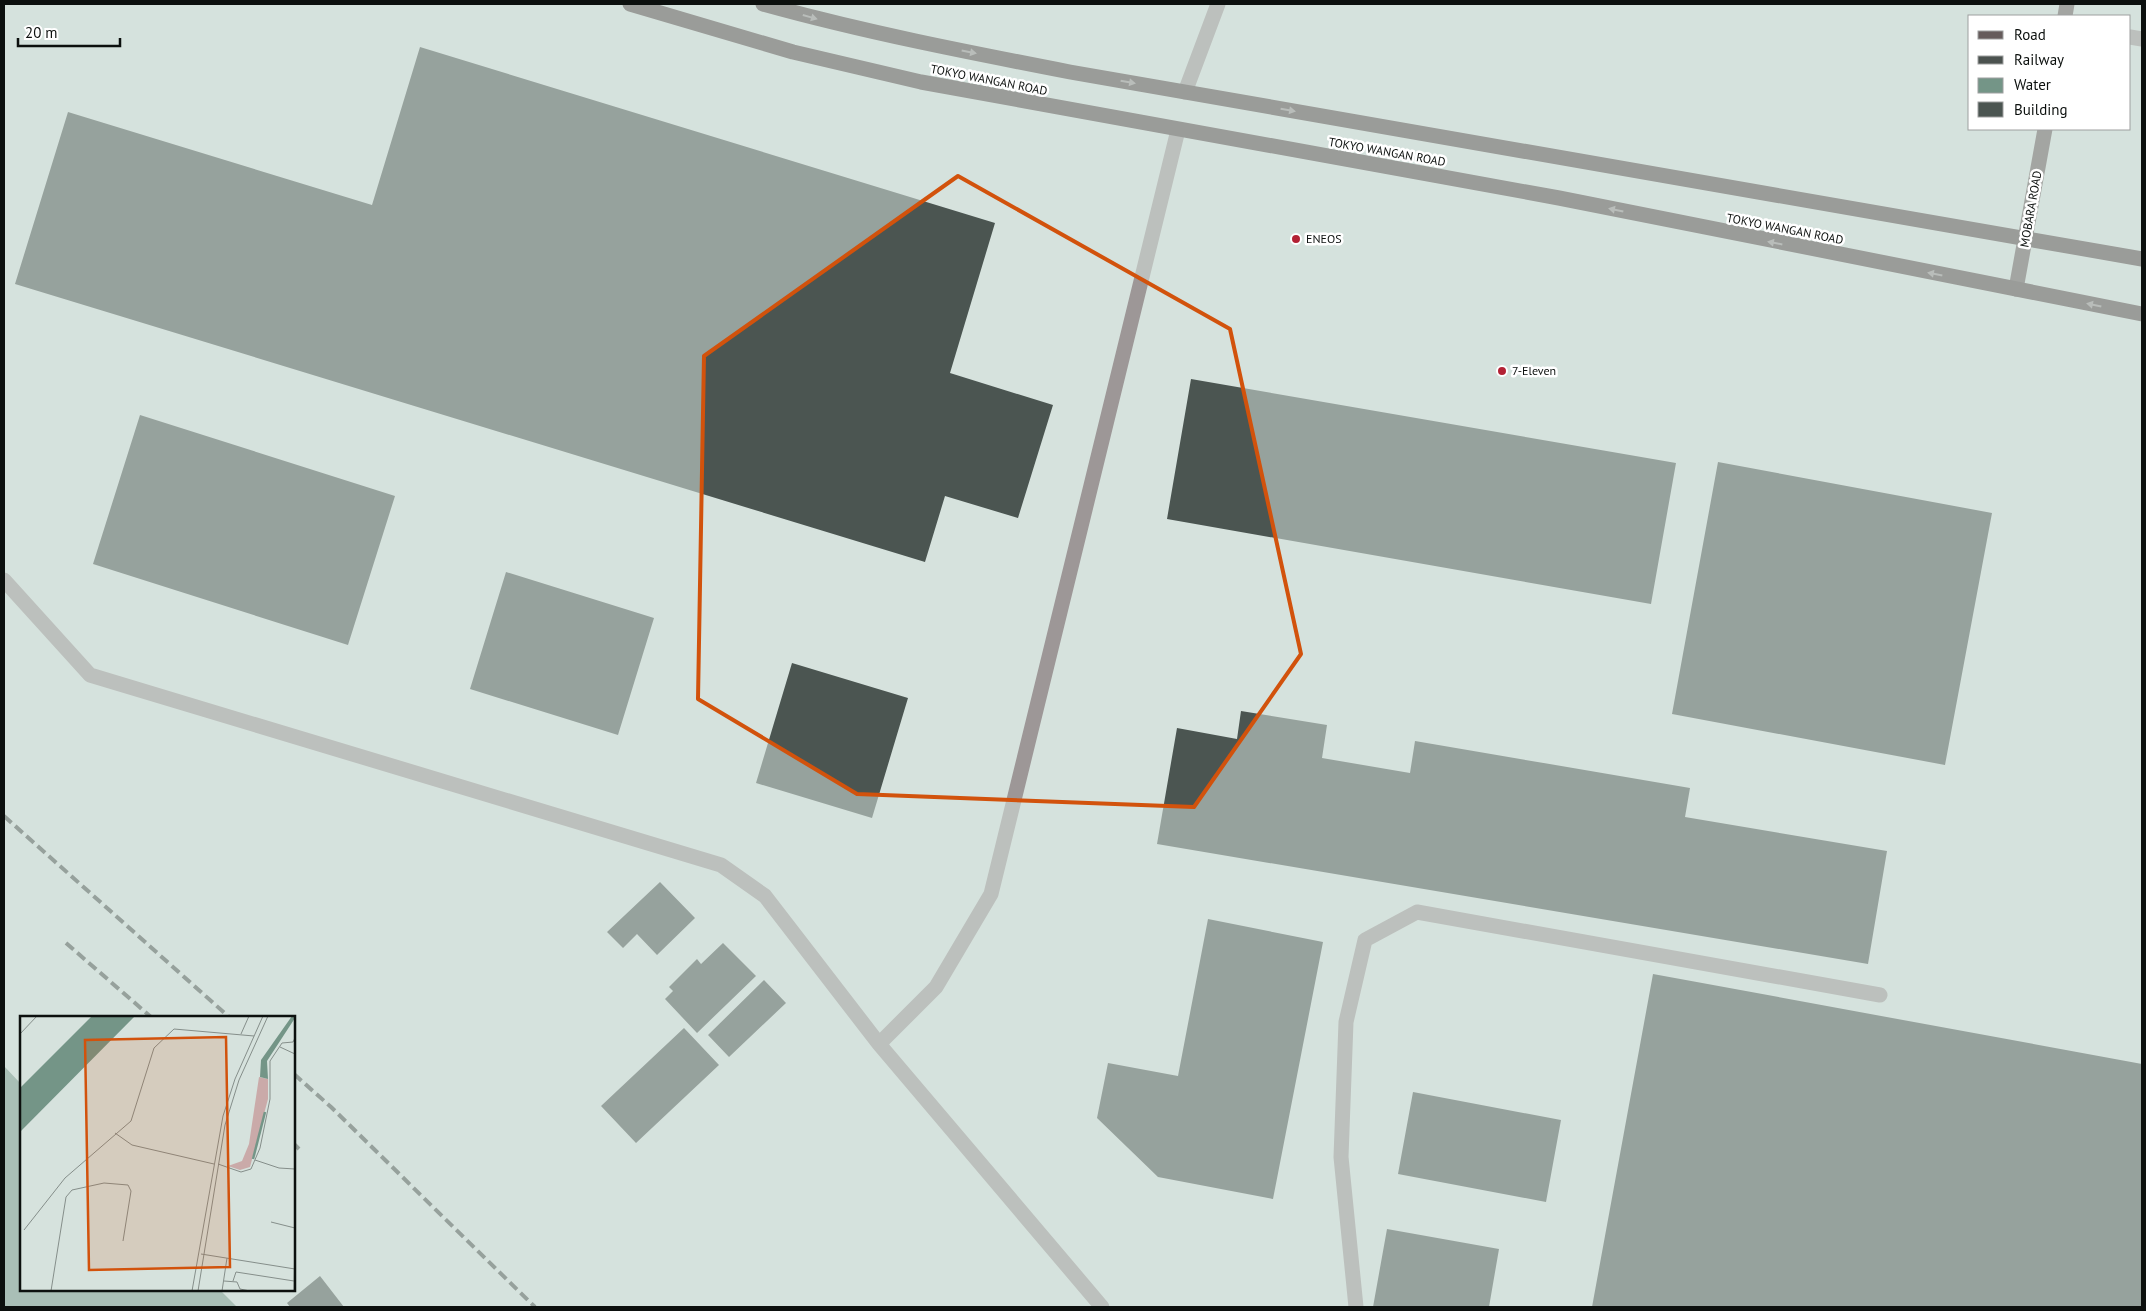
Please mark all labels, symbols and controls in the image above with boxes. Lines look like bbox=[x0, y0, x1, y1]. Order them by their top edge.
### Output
one-way arrow bbox=[803, 13, 818, 21]
scale bar bbox=[18, 15, 120, 47]
legend bbox=[1968, 15, 2131, 130]
text: 20 m bbox=[25, 23, 58, 42]
text: Road bbox=[2014, 25, 2046, 44]
one-way arrow bbox=[961, 49, 977, 57]
text: Railway bbox=[2014, 50, 2064, 69]
street label: TOKYO WANGAN ROAD bbox=[930, 61, 1049, 98]
text: Water bbox=[2014, 75, 2051, 94]
one-way arrow bbox=[1121, 79, 1137, 87]
text: Building bbox=[2014, 100, 2068, 119]
one-way arrow bbox=[1281, 107, 1297, 115]
street label: TOKYO WANGAN ROAD bbox=[1327, 134, 1447, 169]
street label: MOBARA ROAD bbox=[2016, 169, 2045, 248]
one-way arrow bbox=[1609, 206, 1624, 214]
street label: TOKYO WANGAN ROAD bbox=[1726, 210, 1845, 247]
place label: ENEOS bbox=[1306, 231, 1342, 246]
marker: ENEOS bbox=[1290, 233, 1302, 245]
one-way arrow bbox=[1767, 238, 1783, 246]
one-way arrow bbox=[1927, 270, 1942, 278]
one-way arrow bbox=[2087, 301, 2102, 309]
place label: 7-Eleven bbox=[1512, 363, 1556, 378]
marker: 7-Eleven bbox=[1496, 365, 1508, 377]
inset map bbox=[20, 1016, 295, 1291]

